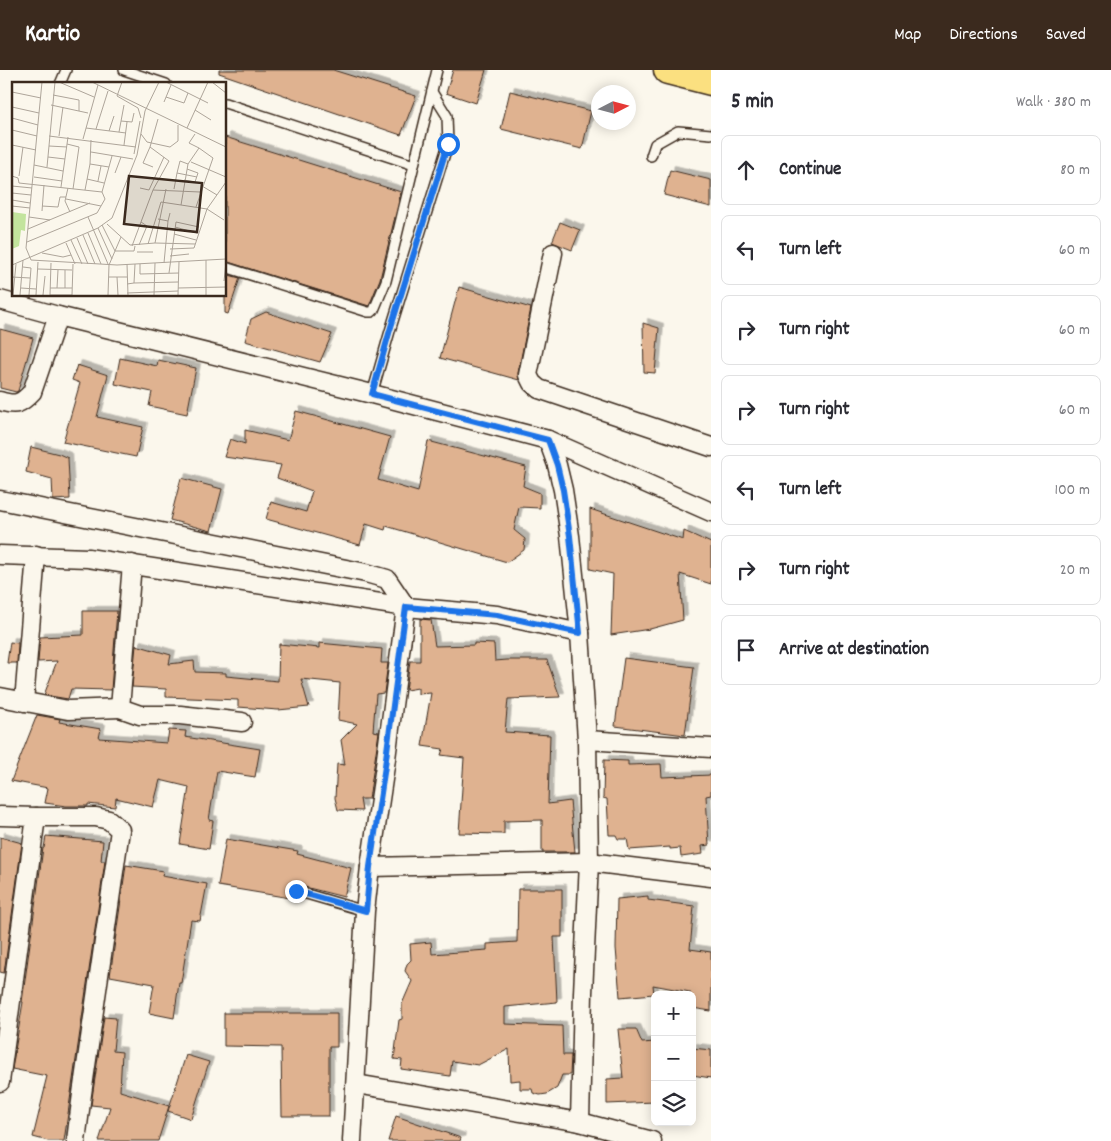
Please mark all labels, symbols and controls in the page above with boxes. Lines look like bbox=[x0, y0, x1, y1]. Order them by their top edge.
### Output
text: Kartio bbox=[25, 18, 80, 52]
text: Map bbox=[894, 23, 921, 48]
text: Directions bbox=[949, 23, 1018, 48]
text: Saved bbox=[1046, 23, 1086, 48]
inset map bbox=[12, 82, 226, 296]
north arrow bbox=[591, 85, 636, 130]
text: 5 min bbox=[731, 88, 774, 118]
text: Walk · 380 m bbox=[1016, 91, 1091, 114]
route start bbox=[437, 133, 460, 156]
icon: ahead bbox=[732, 156, 760, 184]
text: Continue bbox=[779, 157, 841, 184]
text: 80 m bbox=[1060, 159, 1090, 182]
icon: left bbox=[732, 236, 760, 264]
text: Turn left bbox=[779, 237, 842, 264]
text: 60 m bbox=[1059, 239, 1090, 262]
icon: right bbox=[732, 316, 760, 344]
text: Turn right bbox=[779, 317, 850, 344]
text: 60 m bbox=[1059, 319, 1090, 342]
icon: right bbox=[732, 396, 760, 424]
text: Turn right bbox=[779, 397, 850, 424]
text: 60 m bbox=[1059, 399, 1090, 422]
icon: left bbox=[732, 476, 760, 504]
text: Turn left bbox=[779, 477, 842, 504]
text: 100 m bbox=[1054, 479, 1090, 502]
icon: right bbox=[732, 556, 760, 584]
text: Turn right bbox=[779, 557, 850, 584]
text: 20 m bbox=[1060, 559, 1090, 582]
icon: arrive bbox=[732, 636, 760, 664]
text: Arrive at destination bbox=[779, 637, 929, 664]
route end bbox=[285, 880, 308, 903]
map controls bbox=[651, 991, 696, 1126]
button: + bbox=[651, 991, 696, 1036]
button: − bbox=[651, 1036, 696, 1081]
button: layers bbox=[651, 1081, 696, 1126]

